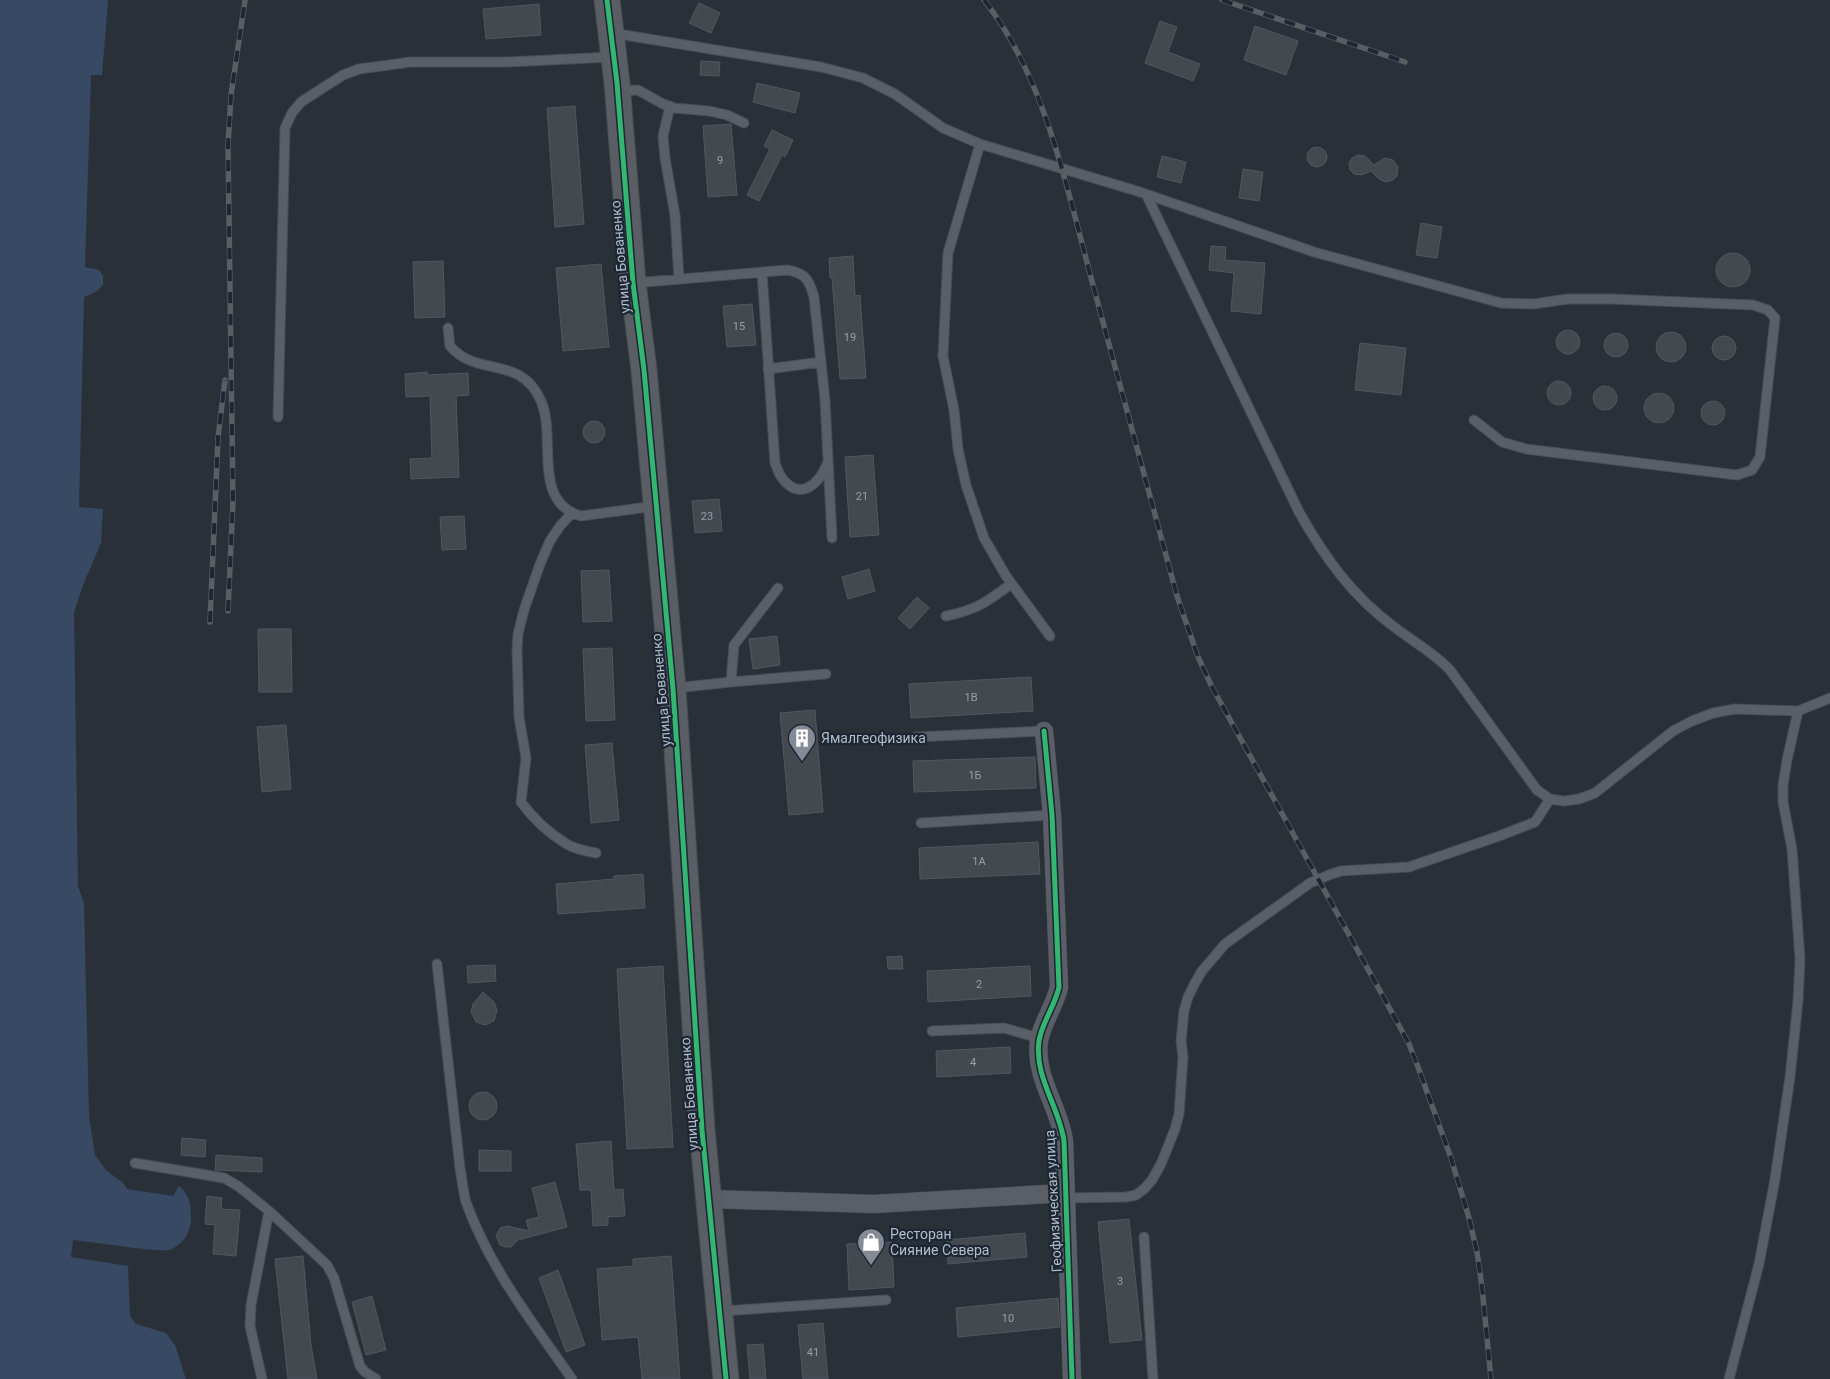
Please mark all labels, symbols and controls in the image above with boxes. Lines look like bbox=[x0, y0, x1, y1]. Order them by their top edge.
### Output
house number: 9 bbox=[717, 154, 723, 167]
street label: улица Бованенко bbox=[607, 200, 633, 314]
house number: 15 bbox=[733, 320, 745, 333]
house number: 19 bbox=[844, 331, 856, 344]
house number: 21 bbox=[856, 490, 868, 503]
house number: 23 bbox=[701, 510, 713, 523]
street label: улица Бованенко bbox=[648, 633, 674, 747]
house number: 1В bbox=[964, 691, 978, 704]
building icon: Ямалгеофизика bbox=[787, 723, 817, 762]
place label: Ямалгеофизика bbox=[821, 730, 926, 746]
house number: 1Б bbox=[968, 769, 982, 782]
house number: 1А bbox=[972, 855, 987, 868]
house number: 2 bbox=[976, 978, 982, 991]
street label: улица Бованенко bbox=[677, 1037, 701, 1151]
house number: 4 bbox=[970, 1056, 976, 1069]
street label: Геофизическая улица bbox=[1041, 1129, 1065, 1273]
place label: Ресторан Сияние Севера bbox=[890, 1226, 989, 1258]
shop icon: Ресторан Сияние Севера bbox=[856, 1227, 886, 1266]
house number: 3 bbox=[1117, 1275, 1123, 1288]
house number: 10 bbox=[1002, 1312, 1014, 1325]
house number: 41 bbox=[807, 1346, 819, 1359]

